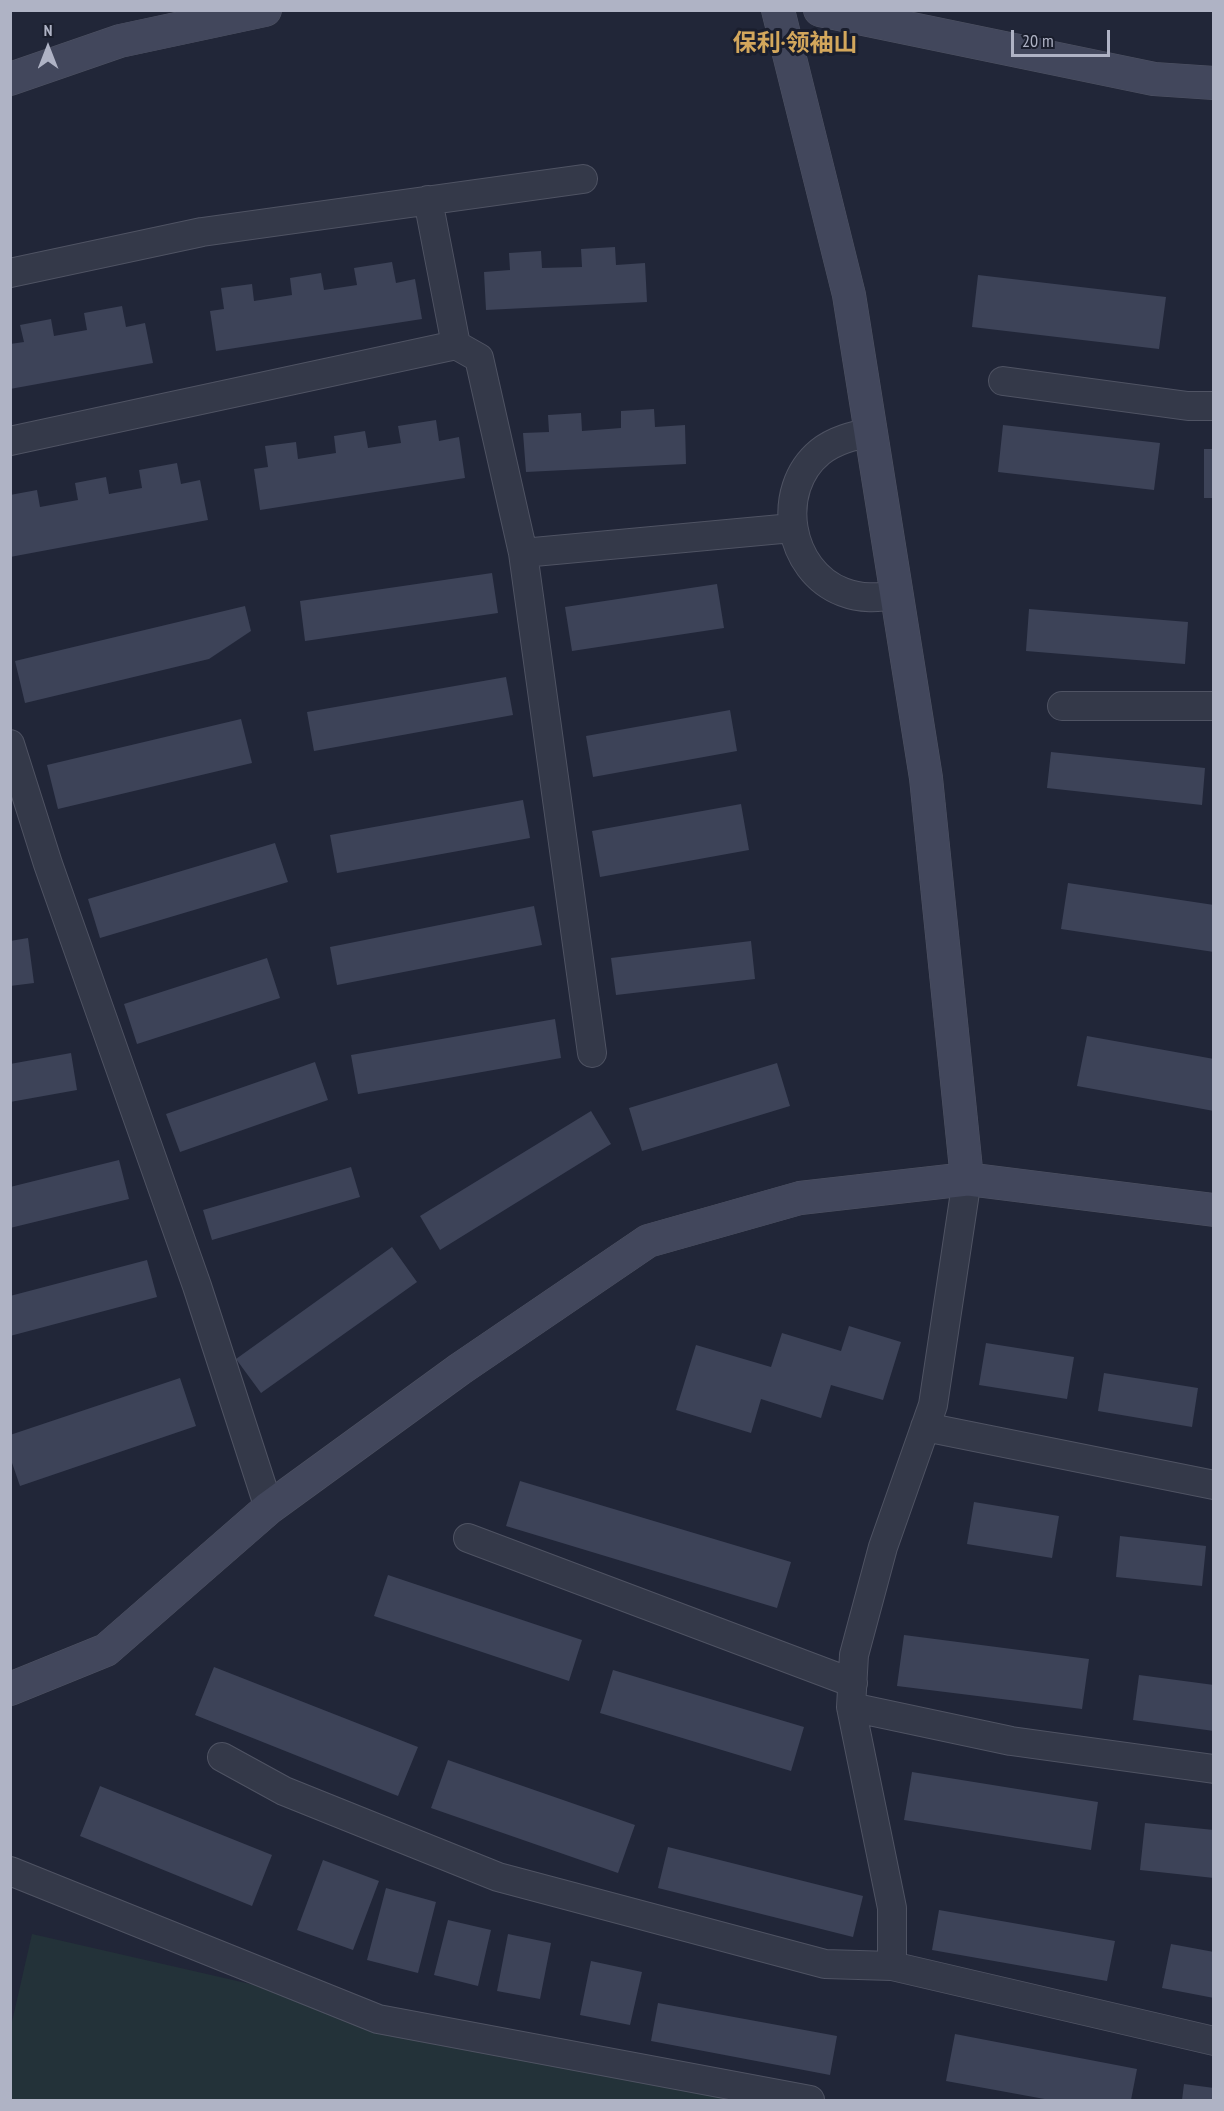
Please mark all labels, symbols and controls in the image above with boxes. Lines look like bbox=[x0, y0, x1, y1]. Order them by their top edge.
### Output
north arrow bbox=[18, 18, 78, 78]
scale bar bbox=[1014, 18, 1113, 56]
text: N bbox=[44, 20, 52, 40]
text: 20 m bbox=[1022, 29, 1054, 52]
district label: 保利·领袖山 bbox=[732, 30, 858, 58]

